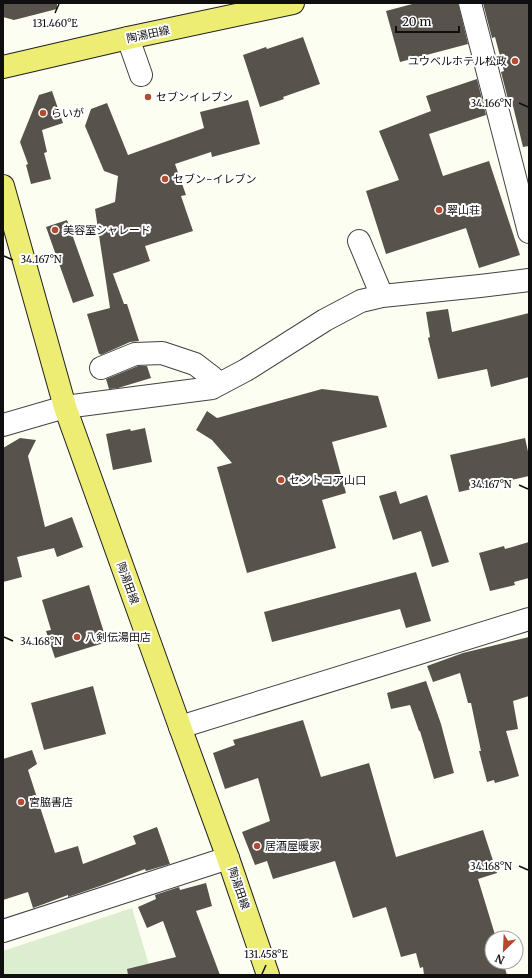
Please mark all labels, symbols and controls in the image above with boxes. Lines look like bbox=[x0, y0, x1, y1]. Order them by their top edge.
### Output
scale bar bbox=[396, 8, 459, 34]
text: 20 m bbox=[402, 14, 431, 29]
text: 131.460°E bbox=[32, 17, 78, 30]
street label: 陶湯田線 bbox=[125, 23, 171, 45]
place label: ユウベルホテル松政 bbox=[408, 54, 507, 68]
marker: ユウベルホテル松政 bbox=[510, 56, 520, 66]
place label: セブンイレブン bbox=[156, 90, 233, 104]
marker: セブンイレブン bbox=[143, 92, 153, 102]
text: 34.166°N bbox=[470, 97, 512, 110]
place label: らいが bbox=[51, 106, 84, 120]
marker: らいが bbox=[38, 108, 48, 118]
place label: セブン-イレブン bbox=[173, 172, 256, 186]
marker: セブン-イレブン bbox=[160, 174, 170, 184]
place label: 翠山荘 bbox=[447, 203, 480, 217]
marker: 翠山荘 bbox=[434, 205, 444, 215]
place label: 美容室シャレード bbox=[63, 223, 151, 237]
marker: 美容室シャレード bbox=[50, 225, 60, 235]
text: 34.167°N bbox=[21, 253, 62, 266]
place label: セントコア山口 bbox=[289, 473, 366, 487]
marker: セントコア山口 bbox=[276, 475, 286, 485]
text: 34.167°N bbox=[471, 478, 512, 491]
street label: 陶湯田線 bbox=[114, 560, 142, 606]
place label: 八剣伝湯田店 bbox=[85, 630, 151, 644]
marker: 八剣伝湯田店 bbox=[72, 632, 82, 642]
text: 34.168°N bbox=[20, 635, 62, 648]
place label: 宮脇書店 bbox=[29, 795, 73, 809]
marker: 宮脇書店 bbox=[16, 797, 26, 807]
place label: 居酒屋暖家 bbox=[265, 839, 320, 853]
marker: 居酒屋暖家 bbox=[252, 841, 262, 851]
text: 34.168°N bbox=[470, 860, 512, 873]
street label: 陶湯田線 bbox=[225, 865, 253, 911]
north arrow bbox=[484, 930, 524, 970]
text: 131.458°E bbox=[244, 948, 288, 961]
text: N bbox=[493, 951, 507, 967]

